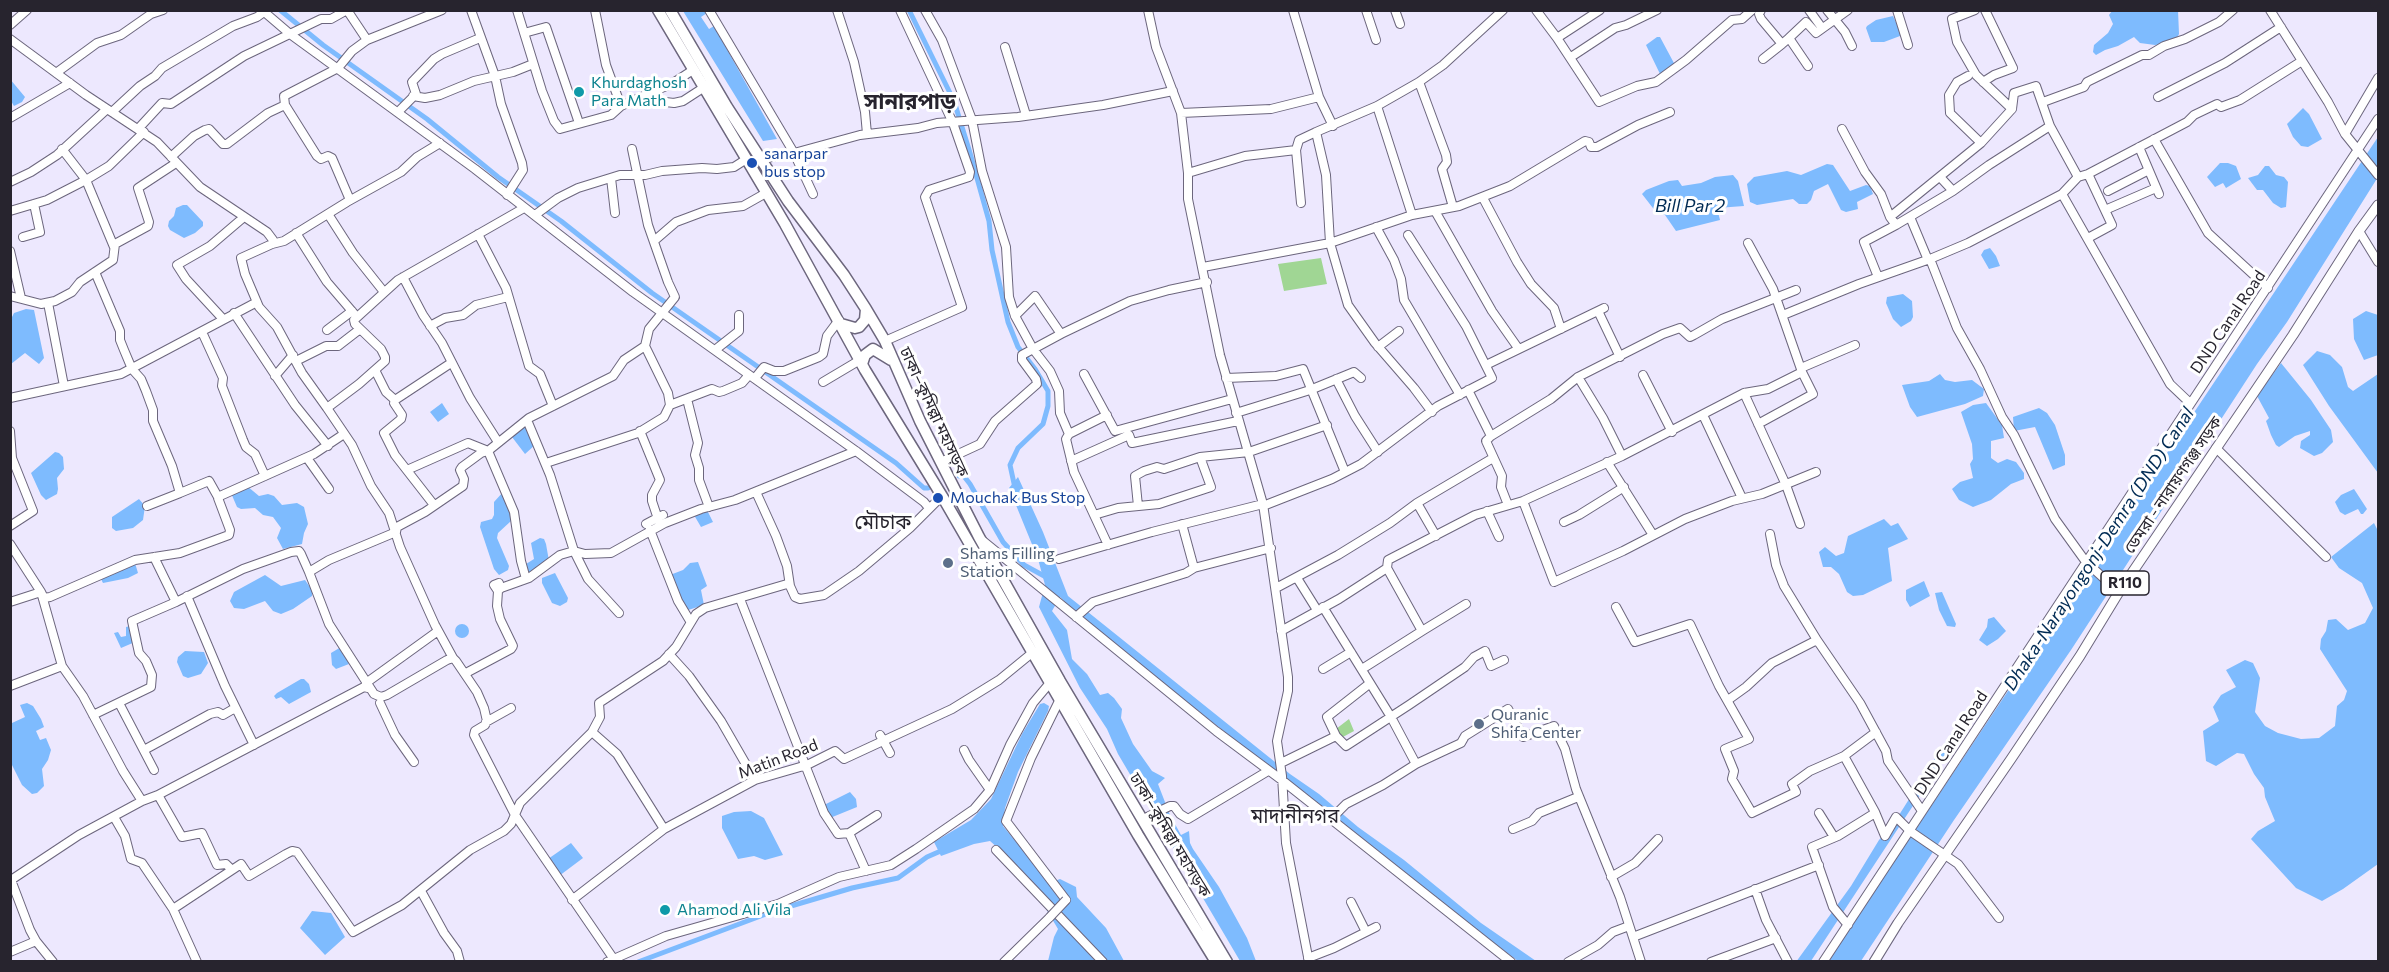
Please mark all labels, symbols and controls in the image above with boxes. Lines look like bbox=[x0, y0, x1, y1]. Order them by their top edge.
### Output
place label: Khurdaghosh Para Math bbox=[591, 73, 687, 111]
marker: Khurdaghosh Para Math bbox=[572, 85, 586, 99]
district label: সানারপাড় bbox=[864, 89, 956, 115]
place label: sanarpar bus stop bbox=[764, 144, 828, 182]
marker: sanarpar bus stop bbox=[745, 156, 759, 170]
water label: Bill Par 2 bbox=[1655, 195, 1725, 217]
street label: DND Canal Road bbox=[2186, 267, 2270, 377]
street label: ঢাকা–কুমিল্লা মহাসড়ক bbox=[895, 344, 973, 480]
water label: Dhaka-Narayongonj-Demra (DND) Canal bbox=[1999, 404, 2199, 694]
street label: ডেমরা - নারায়ণগঞ্জ সড়ক bbox=[2120, 413, 2226, 557]
place label: Mouchak Bus Stop bbox=[950, 488, 1085, 508]
marker: Mouchak Bus Stop bbox=[931, 491, 945, 505]
district label: মৌচাক bbox=[855, 510, 911, 534]
place label: Shams Filling Station bbox=[960, 544, 1055, 582]
marker: Shams Filling Station bbox=[941, 556, 955, 570]
road number: R110 bbox=[2101, 571, 2149, 595]
street label: DND Canal Road bbox=[1910, 687, 1992, 799]
place label: Quranic Shifa Center bbox=[1491, 705, 1581, 743]
marker: Quranic Shifa Center bbox=[1472, 717, 1486, 731]
street label: Matin Road bbox=[735, 735, 821, 783]
street label: ঢাকা–কুমিল্লা মহাসড়ক bbox=[1125, 769, 1215, 901]
district label: মাদানীনগর bbox=[1251, 804, 1339, 828]
place label: Ahamod Ali Vila bbox=[677, 900, 791, 920]
marker: Ahamod Ali Vila bbox=[658, 903, 672, 917]

